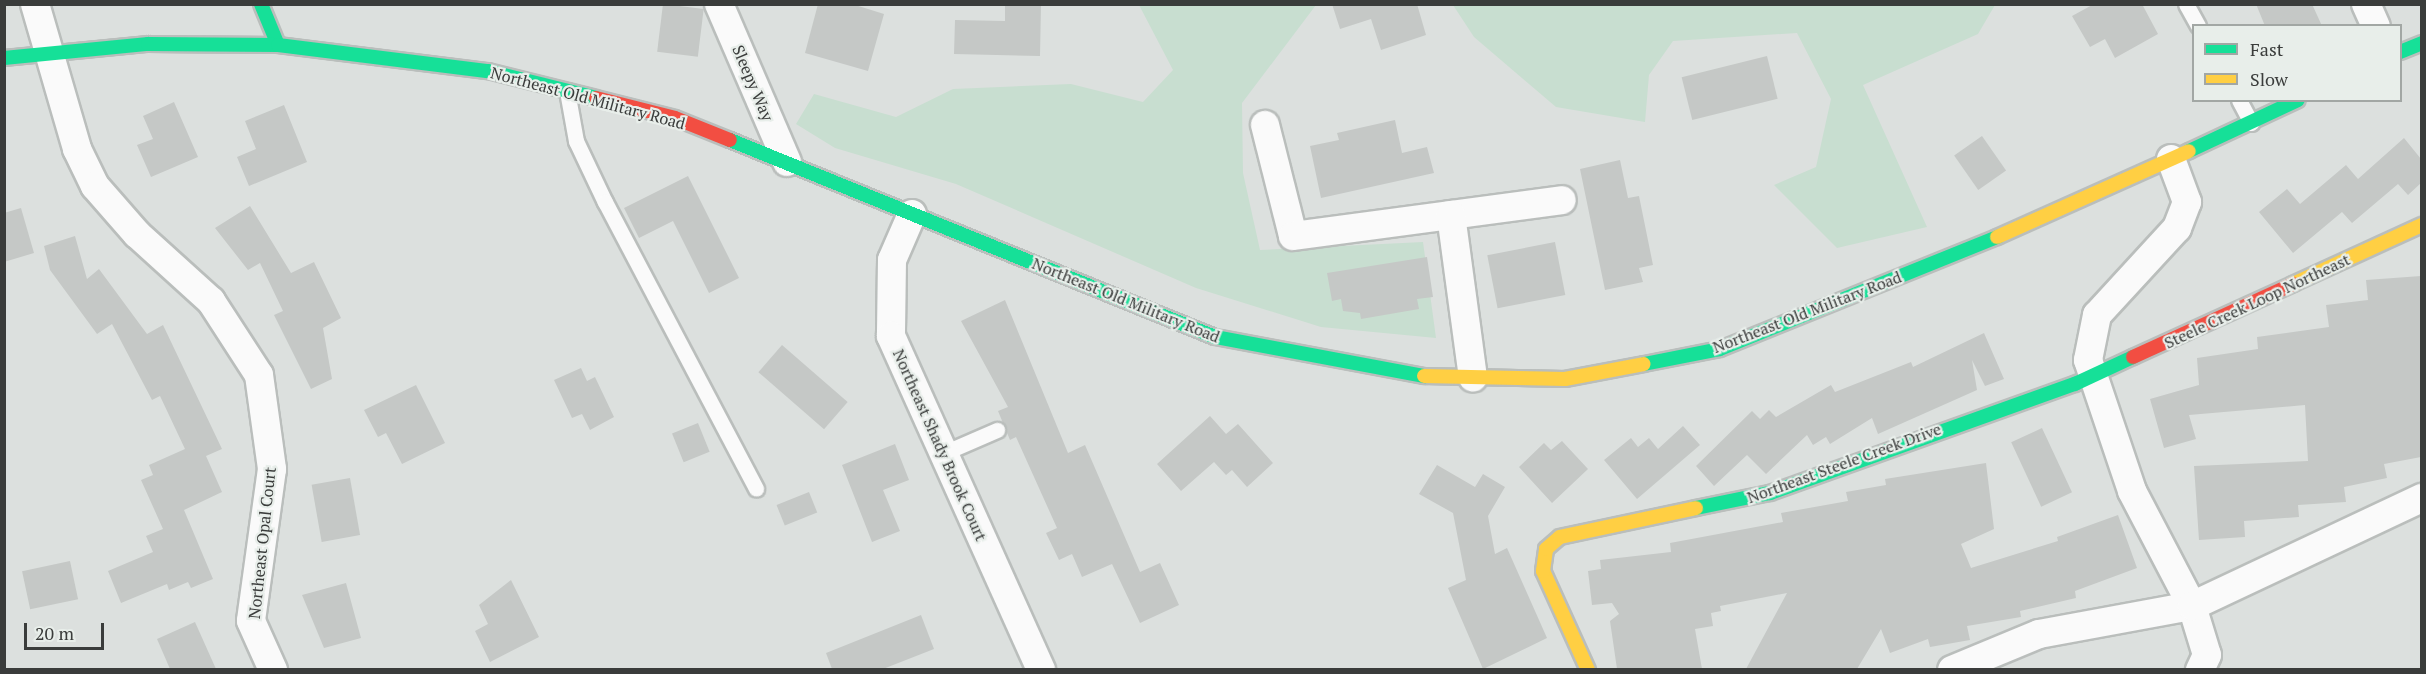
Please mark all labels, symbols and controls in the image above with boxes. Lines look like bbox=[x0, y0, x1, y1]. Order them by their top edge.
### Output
legend bbox=[2192, 24, 2402, 102]
text: Fast bbox=[2250, 37, 2283, 61]
street label: Sleepy Way bbox=[728, 42, 778, 124]
street label: Northeast Old Military Road bbox=[489, 63, 687, 133]
text: Slow bbox=[2250, 67, 2288, 91]
street label: Steele Creek Loop Northeast bbox=[2161, 250, 2353, 352]
street label: Northeast Old Military Road bbox=[1029, 253, 1223, 347]
street label: Northeast Old Military Road bbox=[1710, 267, 1904, 357]
street label: Northeast Shady Brook Court bbox=[889, 346, 991, 544]
street label: Northeast Steele Creek Drive bbox=[1744, 419, 1944, 507]
street label: Northeast Opal Court bbox=[244, 466, 280, 620]
scale bar bbox=[27, 611, 106, 649]
text: 20 m bbox=[35, 621, 74, 645]

